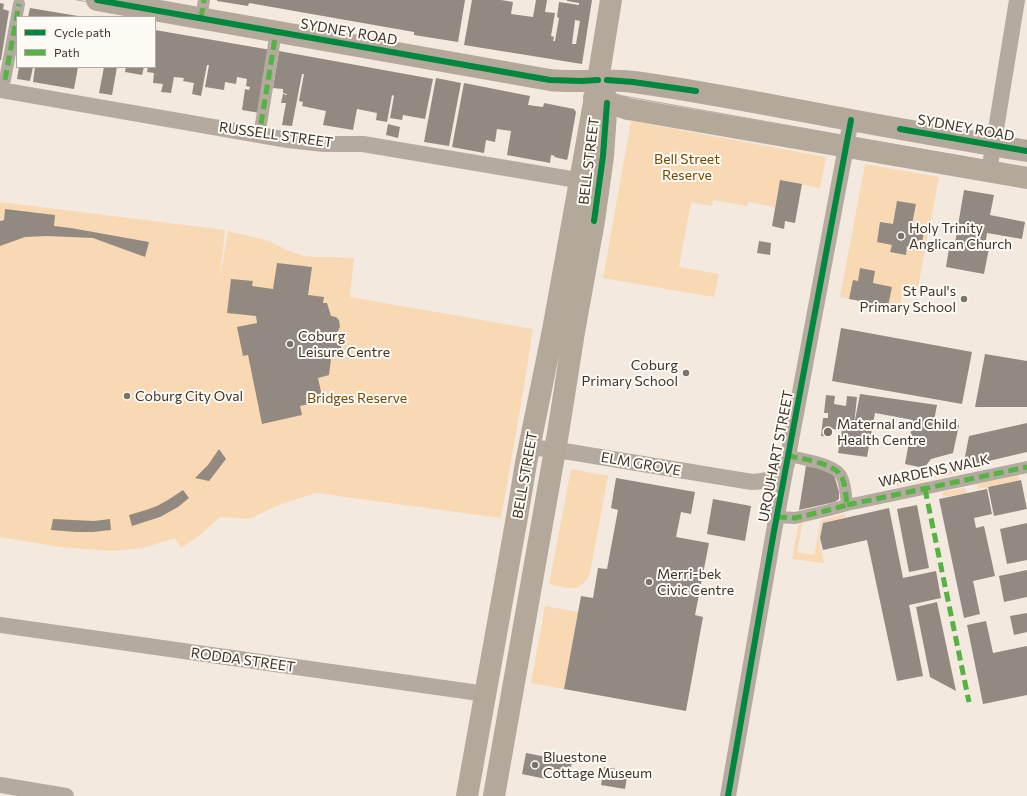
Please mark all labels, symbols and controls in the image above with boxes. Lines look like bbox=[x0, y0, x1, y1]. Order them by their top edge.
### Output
street label: SYDNEY ROAD bbox=[299, 15, 399, 49]
legend bbox=[16, 16, 156, 68]
text: Cycle path bbox=[54, 25, 111, 39]
text: Path bbox=[54, 45, 80, 59]
street label: SYDNEY ROAD bbox=[916, 111, 1016, 145]
street label: BELL STREET bbox=[575, 116, 603, 206]
street label: RUSSELL STREET bbox=[218, 119, 334, 151]
park label: Bell Street Reserve bbox=[654, 151, 720, 184]
place label: Holy Trinity Anglican Church bbox=[909, 220, 1012, 252]
marker: Holy Trinity Anglican Church bbox=[896, 231, 906, 241]
place label: St Paul's Primary School bbox=[860, 283, 956, 316]
marker: St Paul's Primary School bbox=[959, 294, 969, 304]
place label: Coburg Leisure Centre bbox=[298, 328, 390, 360]
marker: Coburg Leisure Centre bbox=[285, 339, 295, 349]
place label: Coburg Primary School bbox=[582, 357, 678, 390]
marker: Coburg Primary School bbox=[681, 368, 691, 378]
place label: Coburg City Oval bbox=[135, 388, 243, 404]
street label: URQUHART STREET bbox=[755, 389, 797, 523]
park label: Bridges Reserve bbox=[307, 390, 407, 406]
marker: Coburg City Oval bbox=[122, 391, 132, 401]
place label: Maternal and Child Health Centre bbox=[837, 416, 957, 448]
marker: Maternal and Child Health Centre bbox=[822, 426, 834, 438]
street label: BELL STREET bbox=[509, 430, 541, 520]
street label: ELM GROVE bbox=[600, 449, 682, 479]
street label: WARDENS WALK bbox=[877, 451, 991, 491]
place label: Merri-bek Civic Centre bbox=[657, 566, 734, 598]
marker: Merri-bek Civic Centre bbox=[644, 577, 654, 587]
street label: RODDA STREET bbox=[190, 644, 296, 676]
place label: Bluestone Cottage Museum bbox=[543, 749, 652, 782]
marker: Bluestone Cottage Museum bbox=[530, 760, 540, 770]

